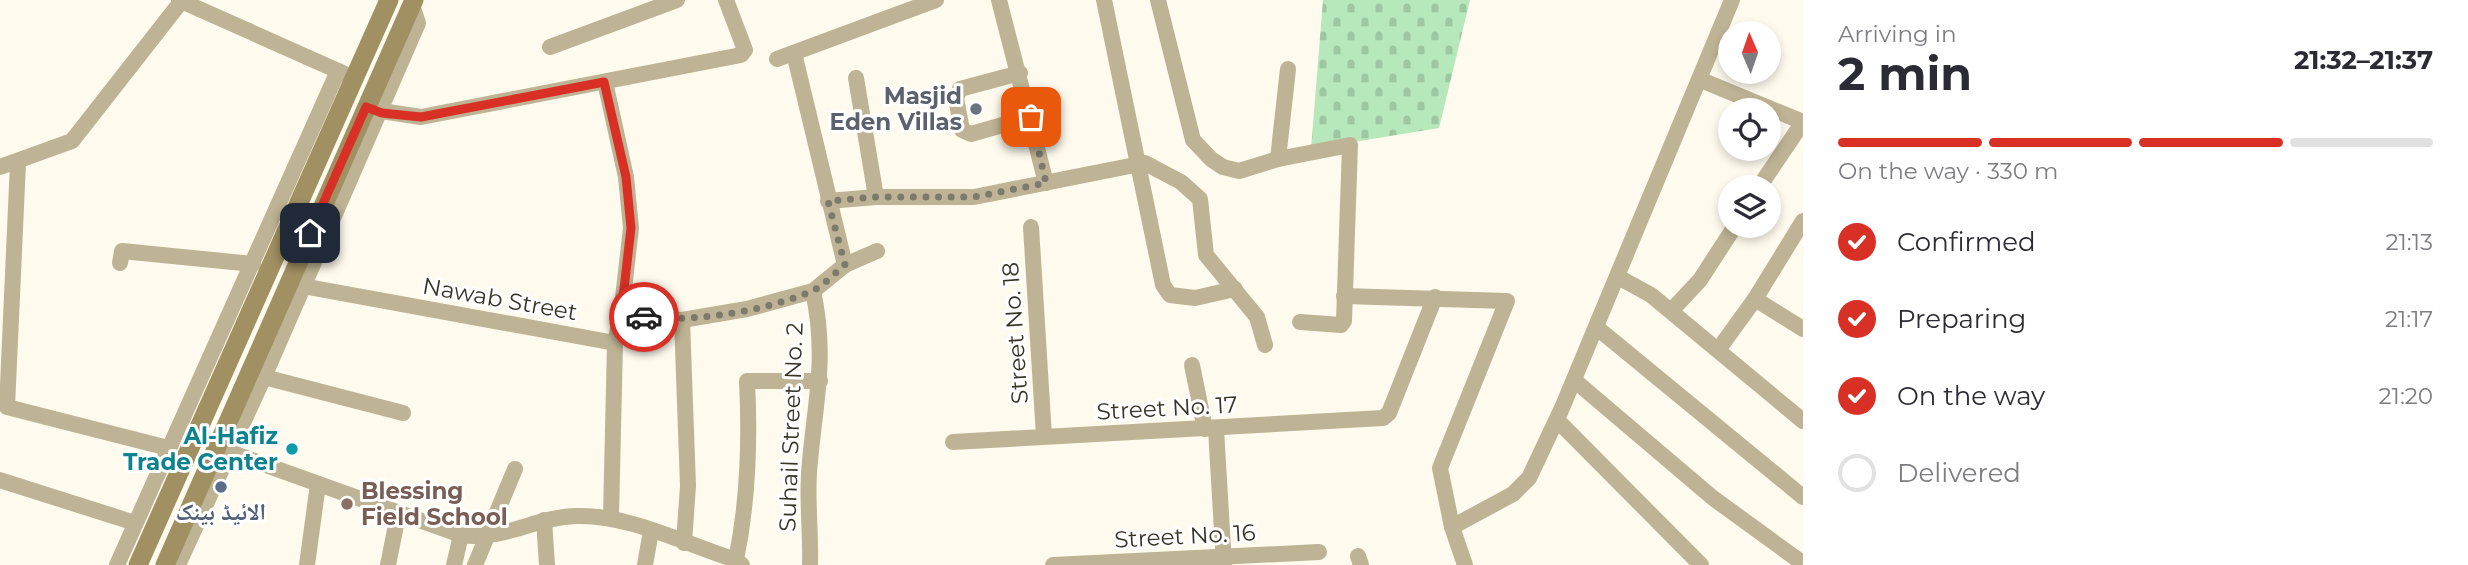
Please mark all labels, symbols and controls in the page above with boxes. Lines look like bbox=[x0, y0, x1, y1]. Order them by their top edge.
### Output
text: Arriving in bbox=[1838, 20, 1957, 48]
north arrow bbox=[1718, 21, 1782, 84]
map controls bbox=[1718, 21, 1781, 238]
text: 21:32–21:37 bbox=[2294, 44, 2433, 76]
text: 2 min bbox=[1838, 45, 1972, 102]
place label: Masjid Eden Villas bbox=[830, 82, 962, 136]
pin bbox=[1001, 87, 1061, 147]
icon: bag bbox=[1012, 98, 1050, 136]
button: locate bbox=[1718, 98, 1781, 161]
marker: Masjid Eden Villas bbox=[968, 101, 984, 117]
text: On the way · 330 m bbox=[1838, 157, 2058, 185]
button: layers bbox=[1718, 175, 1781, 238]
pin bbox=[280, 203, 340, 263]
icon: home bbox=[291, 214, 329, 252]
icon: check bbox=[1838, 223, 1876, 261]
text: Confirmed bbox=[1897, 226, 2036, 258]
text: 21:13 bbox=[2385, 228, 2433, 256]
street label: Street No. 18 bbox=[996, 261, 1034, 405]
street label: Nawab Street bbox=[420, 272, 580, 326]
courier bbox=[609, 282, 679, 352]
icon: car bbox=[625, 298, 663, 336]
icon: check bbox=[1838, 300, 1876, 338]
text: Preparing bbox=[1897, 303, 2026, 335]
text: 21:17 bbox=[2385, 305, 2433, 333]
street label: Suhail Street No. 2 bbox=[773, 322, 809, 532]
icon: check bbox=[1838, 377, 1876, 415]
text: On the way bbox=[1897, 380, 2045, 412]
text: 21:20 bbox=[2379, 382, 2433, 410]
street label: Street No. 17 bbox=[1096, 390, 1238, 426]
place label: Al-Hafiz Trade Center bbox=[123, 422, 278, 476]
marker: Al-Hafiz Trade Center bbox=[284, 441, 300, 457]
text: Delivered bbox=[1897, 457, 2021, 489]
place label: Blessing Field School bbox=[361, 477, 508, 531]
marker: الائیڈ بینک bbox=[213, 479, 229, 495]
marker: Blessing Field School bbox=[339, 496, 355, 512]
place label: الائیڈ بینک bbox=[176, 498, 266, 526]
street label: Street No. 16 bbox=[1114, 518, 1256, 554]

